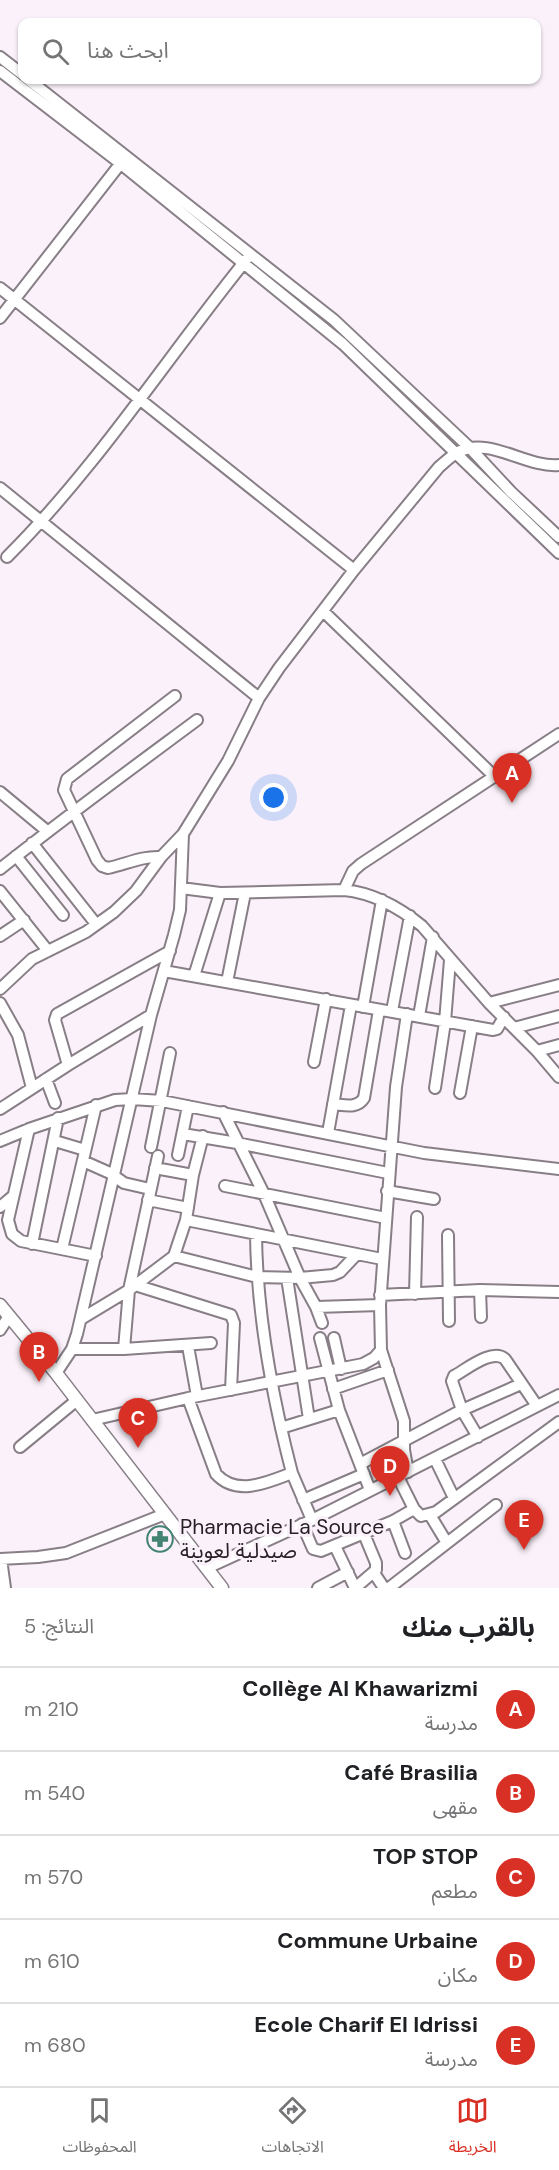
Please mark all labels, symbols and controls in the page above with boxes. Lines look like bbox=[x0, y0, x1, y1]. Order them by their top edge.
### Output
search box bbox=[18, 18, 541, 84]
icon: search bbox=[39, 35, 72, 68]
text: ابحث هنا bbox=[87, 36, 169, 65]
pin: A bbox=[492, 754, 532, 803]
your location bbox=[259, 783, 288, 812]
pin: B bbox=[20, 1332, 58, 1382]
pin: C bbox=[118, 1398, 158, 1448]
pin: D bbox=[370, 1446, 410, 1496]
pin: E bbox=[504, 1500, 544, 1550]
place label: Pharmacie La Source صيدلية لعوينة bbox=[180, 1513, 384, 1565]
pharmacy icon: Pharmacie La Source صيدلية لعوينة bbox=[145, 1524, 175, 1554]
text: بالقرب منك bbox=[402, 1610, 535, 1644]
text: النتائج: 5 bbox=[24, 1613, 94, 1639]
text: Collège Al Khawarizmi bbox=[242, 1674, 478, 1703]
text: 210 m bbox=[24, 1696, 79, 1722]
text: A bbox=[508, 1696, 523, 1722]
text: مدرسة bbox=[425, 1710, 478, 1736]
text: Café Brasilia bbox=[344, 1758, 478, 1787]
text: 540 m bbox=[24, 1780, 85, 1806]
text: B bbox=[509, 1780, 522, 1806]
text: مقهى bbox=[433, 1794, 478, 1820]
text: TOP STOP bbox=[373, 1842, 478, 1871]
text: 570 m bbox=[24, 1864, 83, 1890]
text: C bbox=[508, 1864, 523, 1890]
text: مطعم bbox=[432, 1878, 478, 1904]
text: Commune Urbaine bbox=[277, 1926, 478, 1955]
text: 610 m bbox=[24, 1948, 80, 1974]
text: D bbox=[508, 1948, 523, 1974]
text: مكان bbox=[438, 1962, 478, 1988]
text: Ecole Charif El Idrissi bbox=[254, 2010, 478, 2039]
text: 680 m bbox=[24, 2032, 86, 2058]
text: E bbox=[510, 2032, 521, 2058]
text: مدرسة bbox=[425, 2046, 478, 2072]
tab: المحفوظات bbox=[62, 2094, 137, 2164]
tab: الاتجاهات bbox=[261, 2094, 324, 2164]
tab: الخريطة bbox=[449, 2094, 497, 2164]

